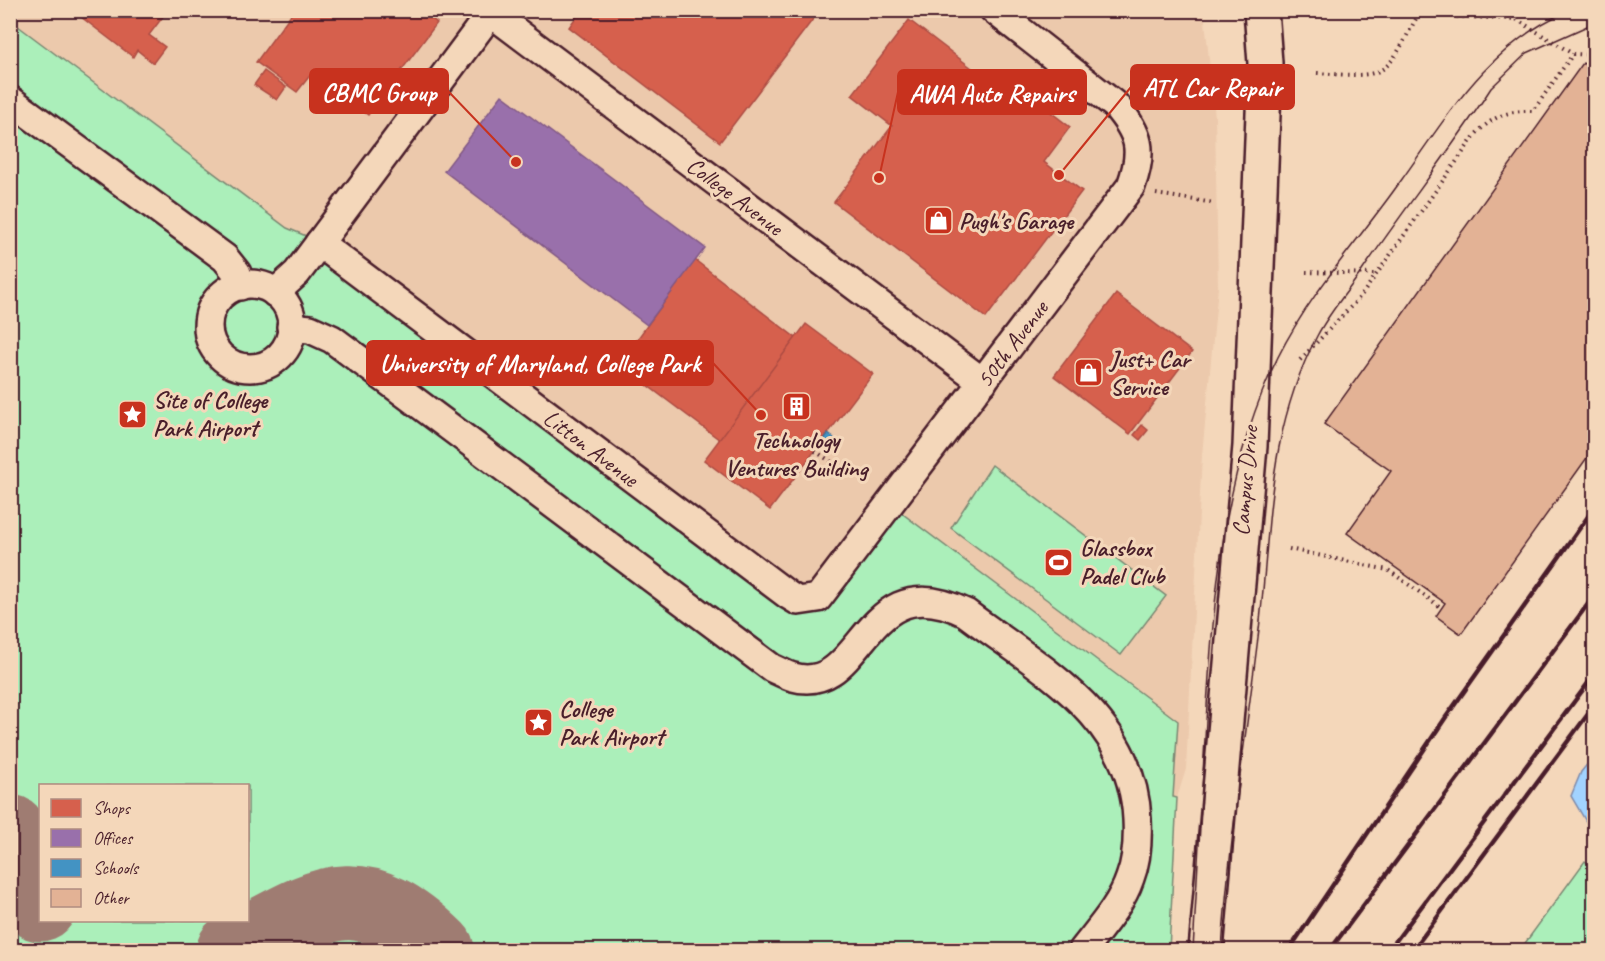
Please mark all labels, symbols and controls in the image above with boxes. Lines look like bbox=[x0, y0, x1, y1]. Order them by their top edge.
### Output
callout: ATL Car Repair bbox=[1131, 65, 1294, 109]
callout: CBMC Group bbox=[310, 69, 448, 113]
callout: AWA Auto Repairs bbox=[898, 70, 1086, 114]
text: ATL Car Repair bbox=[1142, 71, 1284, 104]
text: CBMC Group bbox=[322, 76, 438, 109]
text: AWA Auto Repairs bbox=[909, 77, 1078, 110]
street label: College Avenue bbox=[681, 150, 791, 243]
shop icon: Pugh's Garage bbox=[922, 205, 954, 237]
place label: Pugh's Garage bbox=[959, 206, 1075, 236]
street label: 50th Avenue bbox=[969, 293, 1056, 394]
callout: University of Maryland, College Park bbox=[367, 341, 713, 385]
place label: Just+ Car Service bbox=[1108, 344, 1192, 402]
text: University of Maryland, College Park bbox=[380, 347, 703, 380]
shop icon: Just+ Car Service bbox=[1073, 357, 1105, 389]
place label: Site of College Park Airport bbox=[153, 385, 269, 443]
building icon: Technology Ventures Building bbox=[780, 391, 812, 423]
place icon: Site of College Park Airport bbox=[116, 398, 148, 430]
street label: Litton Avenue bbox=[538, 403, 646, 495]
street label: Campus Drive bbox=[1225, 423, 1265, 537]
place label: Technology Ventures Building bbox=[725, 425, 869, 483]
place label: Glassbox Padel Club bbox=[1080, 533, 1167, 591]
sports icon: Glassbox Padel Club bbox=[1043, 546, 1075, 578]
place label: College Park Airport bbox=[559, 694, 667, 752]
place icon: College Park Airport bbox=[522, 707, 554, 739]
legend bbox=[39, 784, 249, 922]
text: Shops bbox=[93, 797, 132, 819]
text: Offices bbox=[93, 827, 134, 849]
text: Schools bbox=[93, 857, 140, 879]
text: Other bbox=[93, 887, 130, 909]

